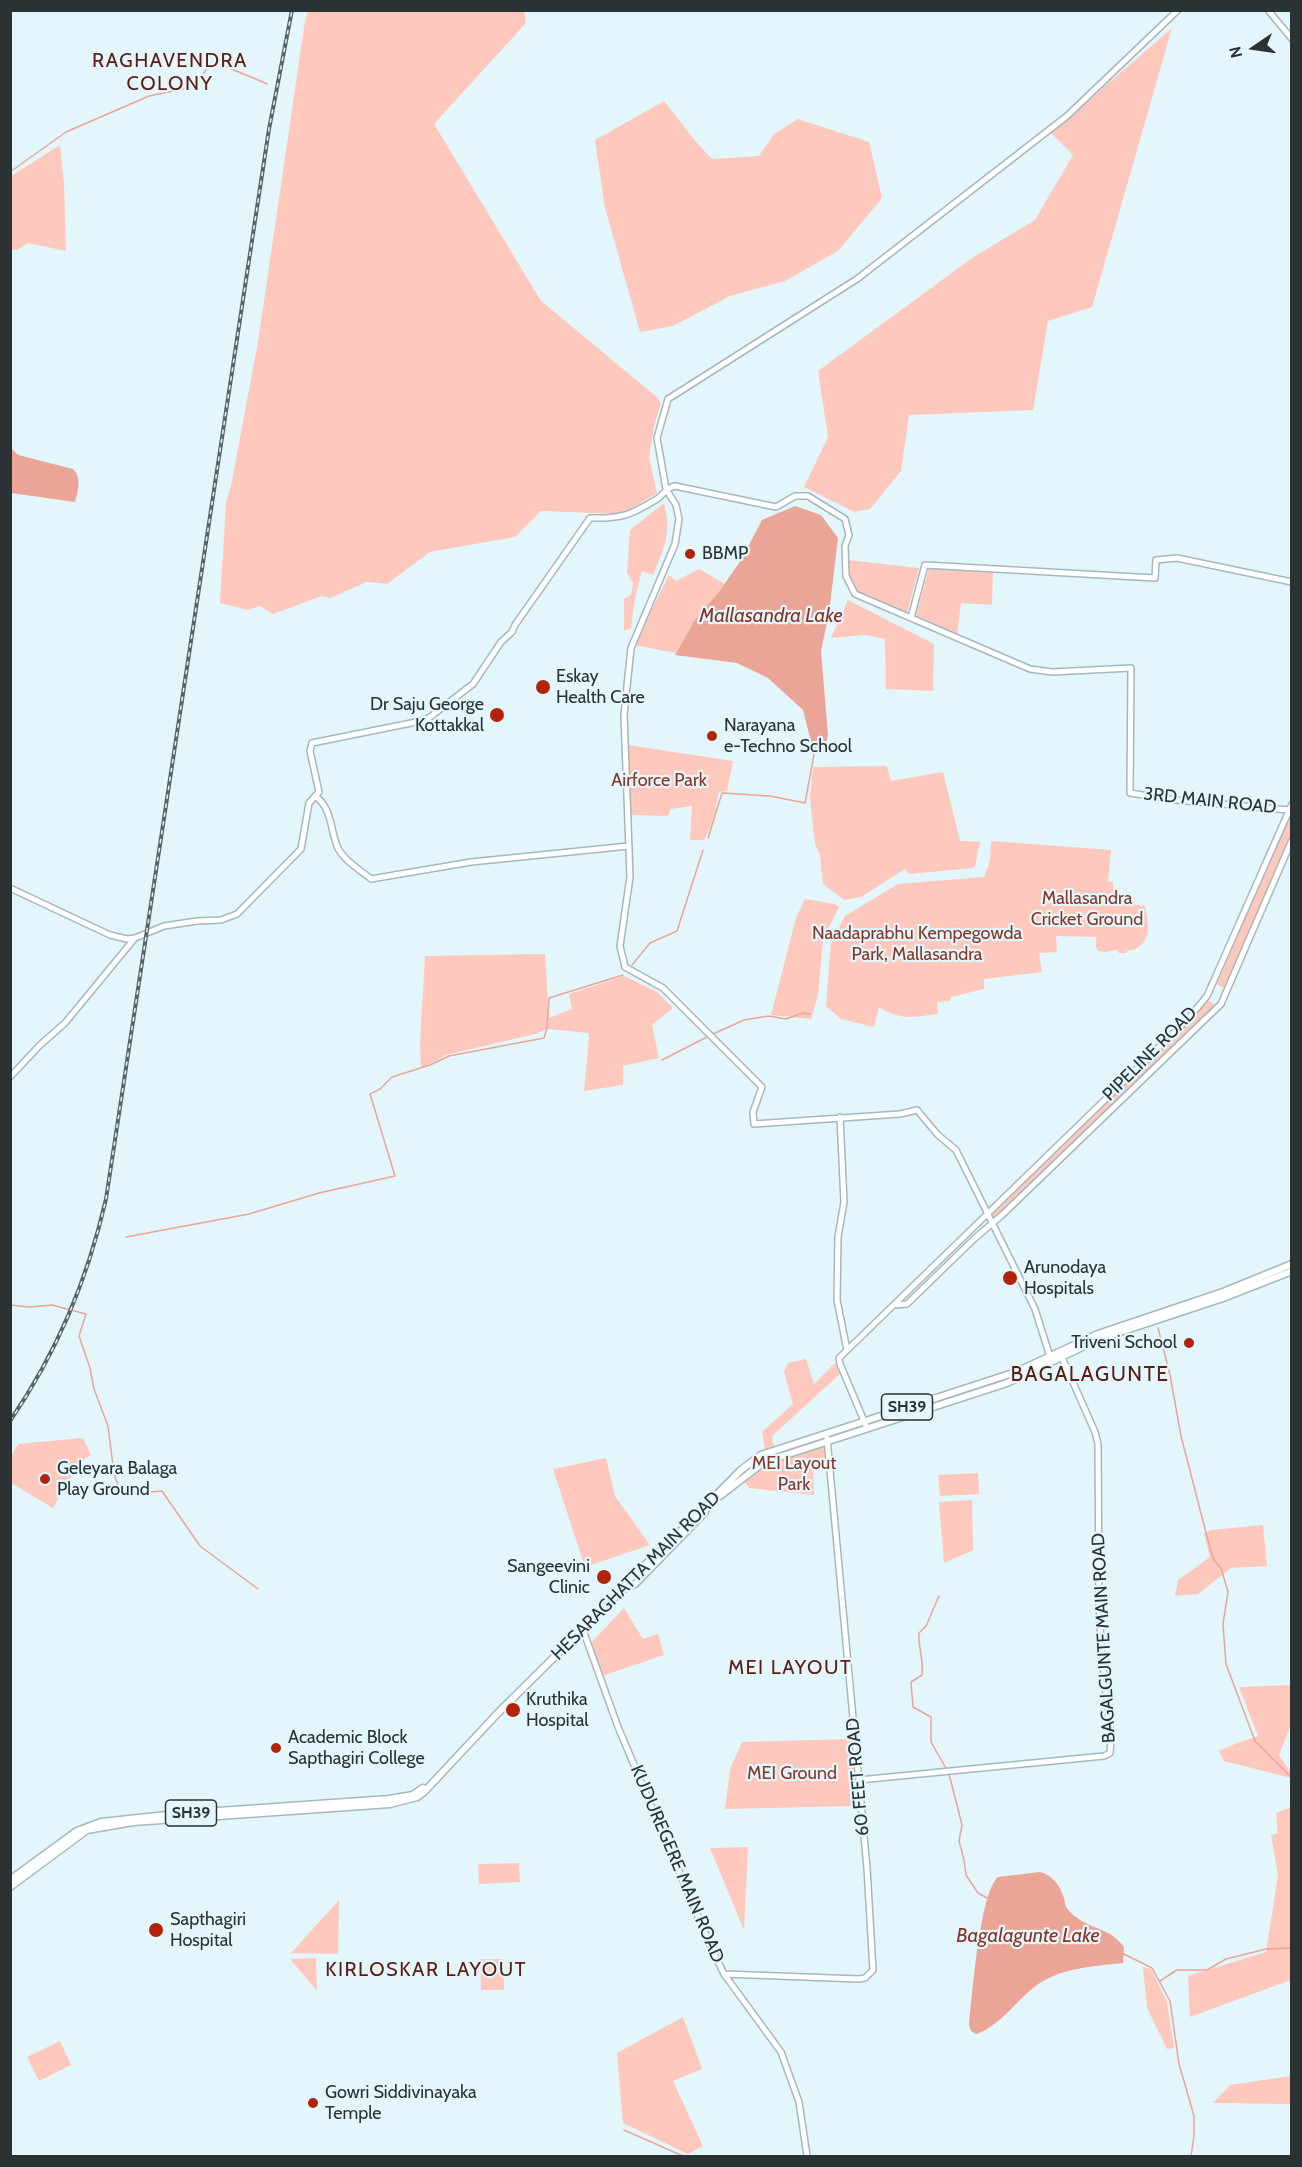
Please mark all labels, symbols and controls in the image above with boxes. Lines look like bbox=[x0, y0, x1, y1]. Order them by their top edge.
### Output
north arrow bbox=[1224, 18, 1284, 78]
text: N bbox=[1225, 45, 1247, 60]
district label: RAGHAVENDRA COLONY bbox=[92, 49, 248, 96]
place label: BBMP bbox=[702, 543, 748, 565]
marker: BBMP bbox=[683, 547, 697, 561]
water label: Mallasandra Lake bbox=[699, 604, 843, 628]
place label: Eskay Health Care bbox=[556, 666, 645, 708]
marker: Eskay Health Care bbox=[534, 678, 552, 696]
place label: Dr Saju George Kottakkal bbox=[370, 694, 484, 736]
marker: Dr Saju George Kottakkal bbox=[488, 706, 506, 724]
place label: Narayana e-Techno School bbox=[724, 715, 852, 758]
marker: Narayana e-Techno School bbox=[705, 729, 719, 743]
park label: Airforce Park bbox=[611, 770, 707, 792]
street label: 3RD MAIN ROAD bbox=[1143, 783, 1277, 819]
park label: Mallasandra Cricket Ground bbox=[1031, 888, 1143, 930]
park label: Naadaprabhu Kempegowda Park, Mallasandra bbox=[812, 923, 1022, 966]
street label: PIPELINE ROAD bbox=[1098, 1002, 1202, 1106]
place label: Arunodaya Hospitals bbox=[1024, 1257, 1106, 1300]
marker: Arunodaya Hospitals bbox=[1001, 1269, 1019, 1287]
place label: Triveni School bbox=[1071, 1332, 1177, 1354]
marker: Triveni School bbox=[1182, 1336, 1196, 1350]
district label: BAGALAGUNTE bbox=[1011, 1362, 1169, 1388]
road number: SH39 bbox=[882, 1394, 932, 1420]
park label: MEI Layout Park bbox=[752, 1453, 836, 1496]
place label: Geleyara Balaga Play Ground bbox=[57, 1458, 177, 1500]
marker: Geleyara Balaga Play Ground bbox=[38, 1472, 52, 1486]
street label: HESARAGHATTA MAIN ROAD bbox=[547, 1487, 725, 1665]
street label: BAGALGUNTE MAIN ROAD bbox=[1088, 1532, 1120, 1744]
place label: Sangeevini Clinic bbox=[507, 1556, 590, 1598]
marker: Sangeevini Clinic bbox=[595, 1568, 613, 1586]
district label: MEI LAYOUT bbox=[728, 1656, 852, 1680]
place label: Kruthika Hospital bbox=[526, 1689, 589, 1732]
marker: Kruthika Hospital bbox=[504, 1701, 522, 1719]
street label: 60 FEET ROAD bbox=[842, 1717, 874, 1837]
place label: Academic Block Sapthagiri College bbox=[288, 1727, 425, 1770]
marker: Academic Block Sapthagiri College bbox=[269, 1741, 283, 1755]
street label: KUDUREGERE MAIN ROAD bbox=[626, 1762, 728, 1966]
park label: MEI Ground bbox=[747, 1763, 837, 1785]
road number: SH39 bbox=[166, 1800, 216, 1826]
place label: Sapthagiri Hospital bbox=[170, 1909, 246, 1952]
marker: Sapthagiri Hospital bbox=[147, 1921, 165, 1939]
water label: Bagalagunte Lake bbox=[956, 1924, 1100, 1948]
district label: KIRLOSKAR LAYOUT bbox=[325, 1958, 527, 1982]
place label: Gowri Siddivinayaka Temple bbox=[325, 2082, 477, 2124]
marker: Gowri Siddivinayaka Temple bbox=[306, 2096, 320, 2110]

